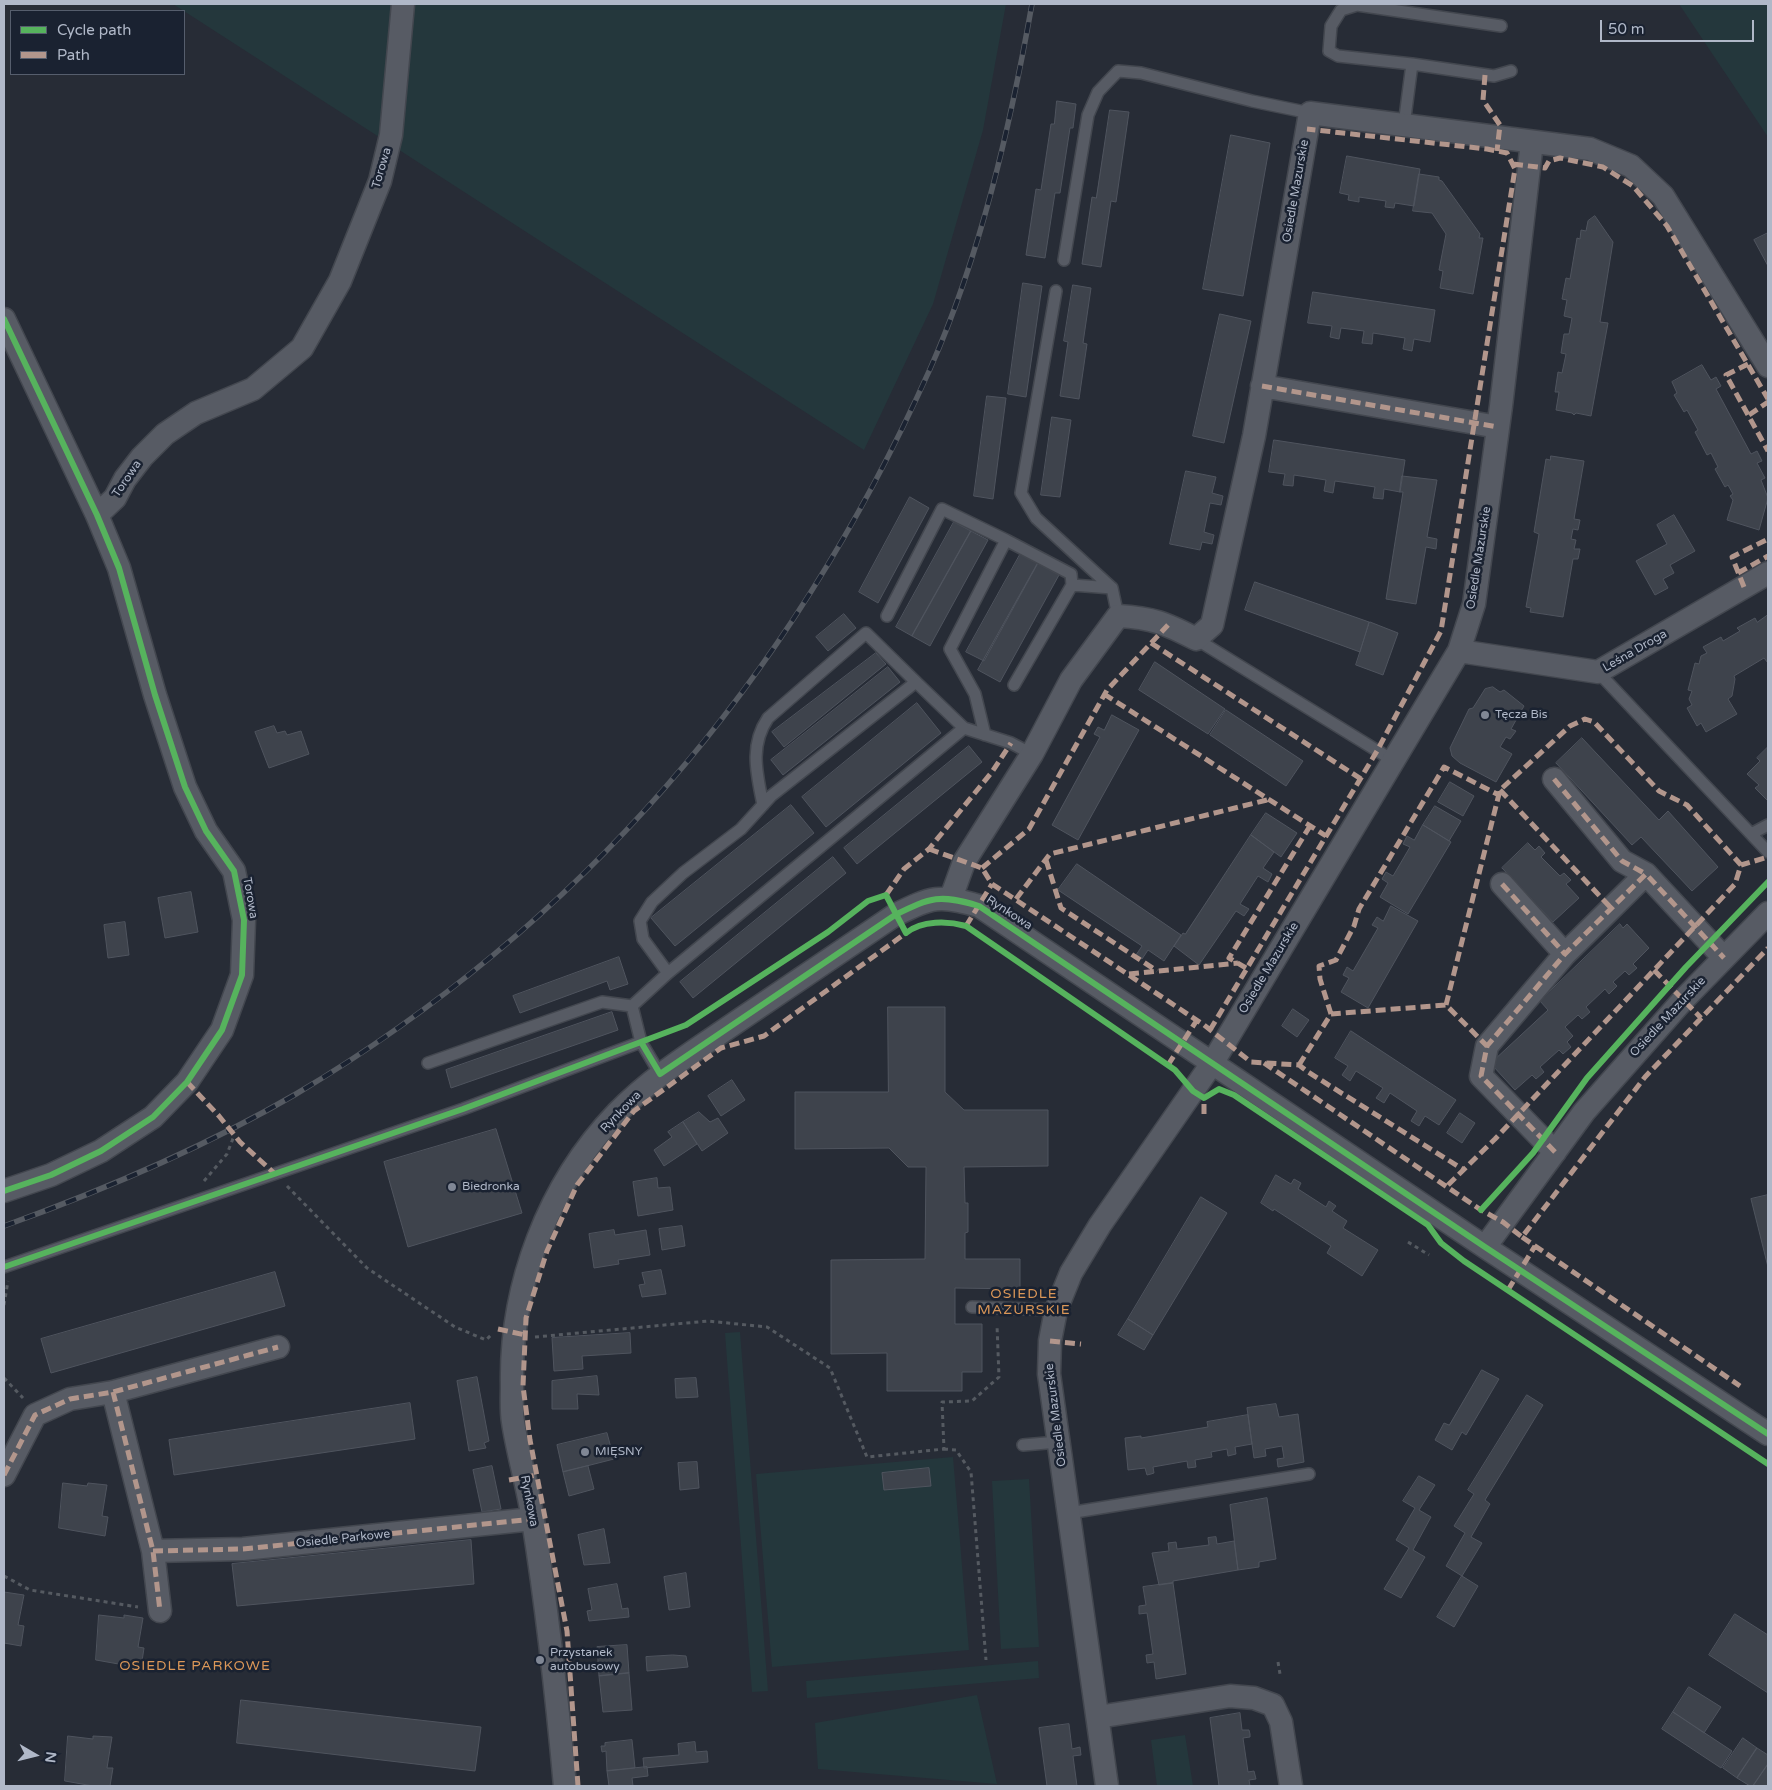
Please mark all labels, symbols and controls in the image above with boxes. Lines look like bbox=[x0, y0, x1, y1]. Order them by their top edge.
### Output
legend bbox=[10, 10, 185, 75]
scale bar bbox=[1602, 10, 1756, 42]
text: 50 m bbox=[1608, 20, 1645, 38]
text: Cycle path bbox=[57, 21, 131, 39]
text: Path bbox=[57, 46, 90, 64]
street label: Osiedle Mazurskie bbox=[1280, 139, 1312, 243]
street label: Torowa bbox=[369, 146, 395, 190]
street label: Torowa bbox=[109, 458, 145, 500]
street label: Osiedle Mazurskie bbox=[1464, 506, 1494, 610]
street label: Leśna Droga bbox=[1600, 627, 1670, 675]
place label: Tęcza Bis bbox=[1495, 708, 1548, 722]
marker: Tęcza Bis bbox=[1479, 709, 1491, 721]
street label: Torowa bbox=[239, 876, 261, 920]
street label: Rynkowa bbox=[983, 893, 1035, 933]
street label: Osiedle Mazurskie bbox=[1236, 920, 1302, 1016]
street label: Osiedle Mazurskie bbox=[1627, 974, 1709, 1060]
street label: Rynkowa bbox=[598, 1088, 644, 1136]
place label: Biedronka bbox=[462, 1180, 520, 1194]
marker: Biedronka bbox=[446, 1181, 458, 1193]
district label: OSIEDLE MAZURSKIE bbox=[976, 1286, 1072, 1318]
street label: Osiedle Mazurskie bbox=[1043, 1363, 1069, 1467]
place label: MIĘSNY bbox=[595, 1445, 642, 1459]
marker: MIĘSNY bbox=[579, 1446, 591, 1458]
street label: Rynkowa bbox=[517, 1474, 541, 1528]
street label: Osiedle Parkowe bbox=[295, 1527, 391, 1551]
place label: Przystanek autobusowy bbox=[550, 1646, 620, 1674]
marker: Przystanek autobusowy bbox=[534, 1654, 546, 1666]
district label: OSIEDLE PARKOWE bbox=[117, 1658, 273, 1674]
north arrow bbox=[10, 1730, 60, 1780]
text: N bbox=[41, 1750, 60, 1764]

